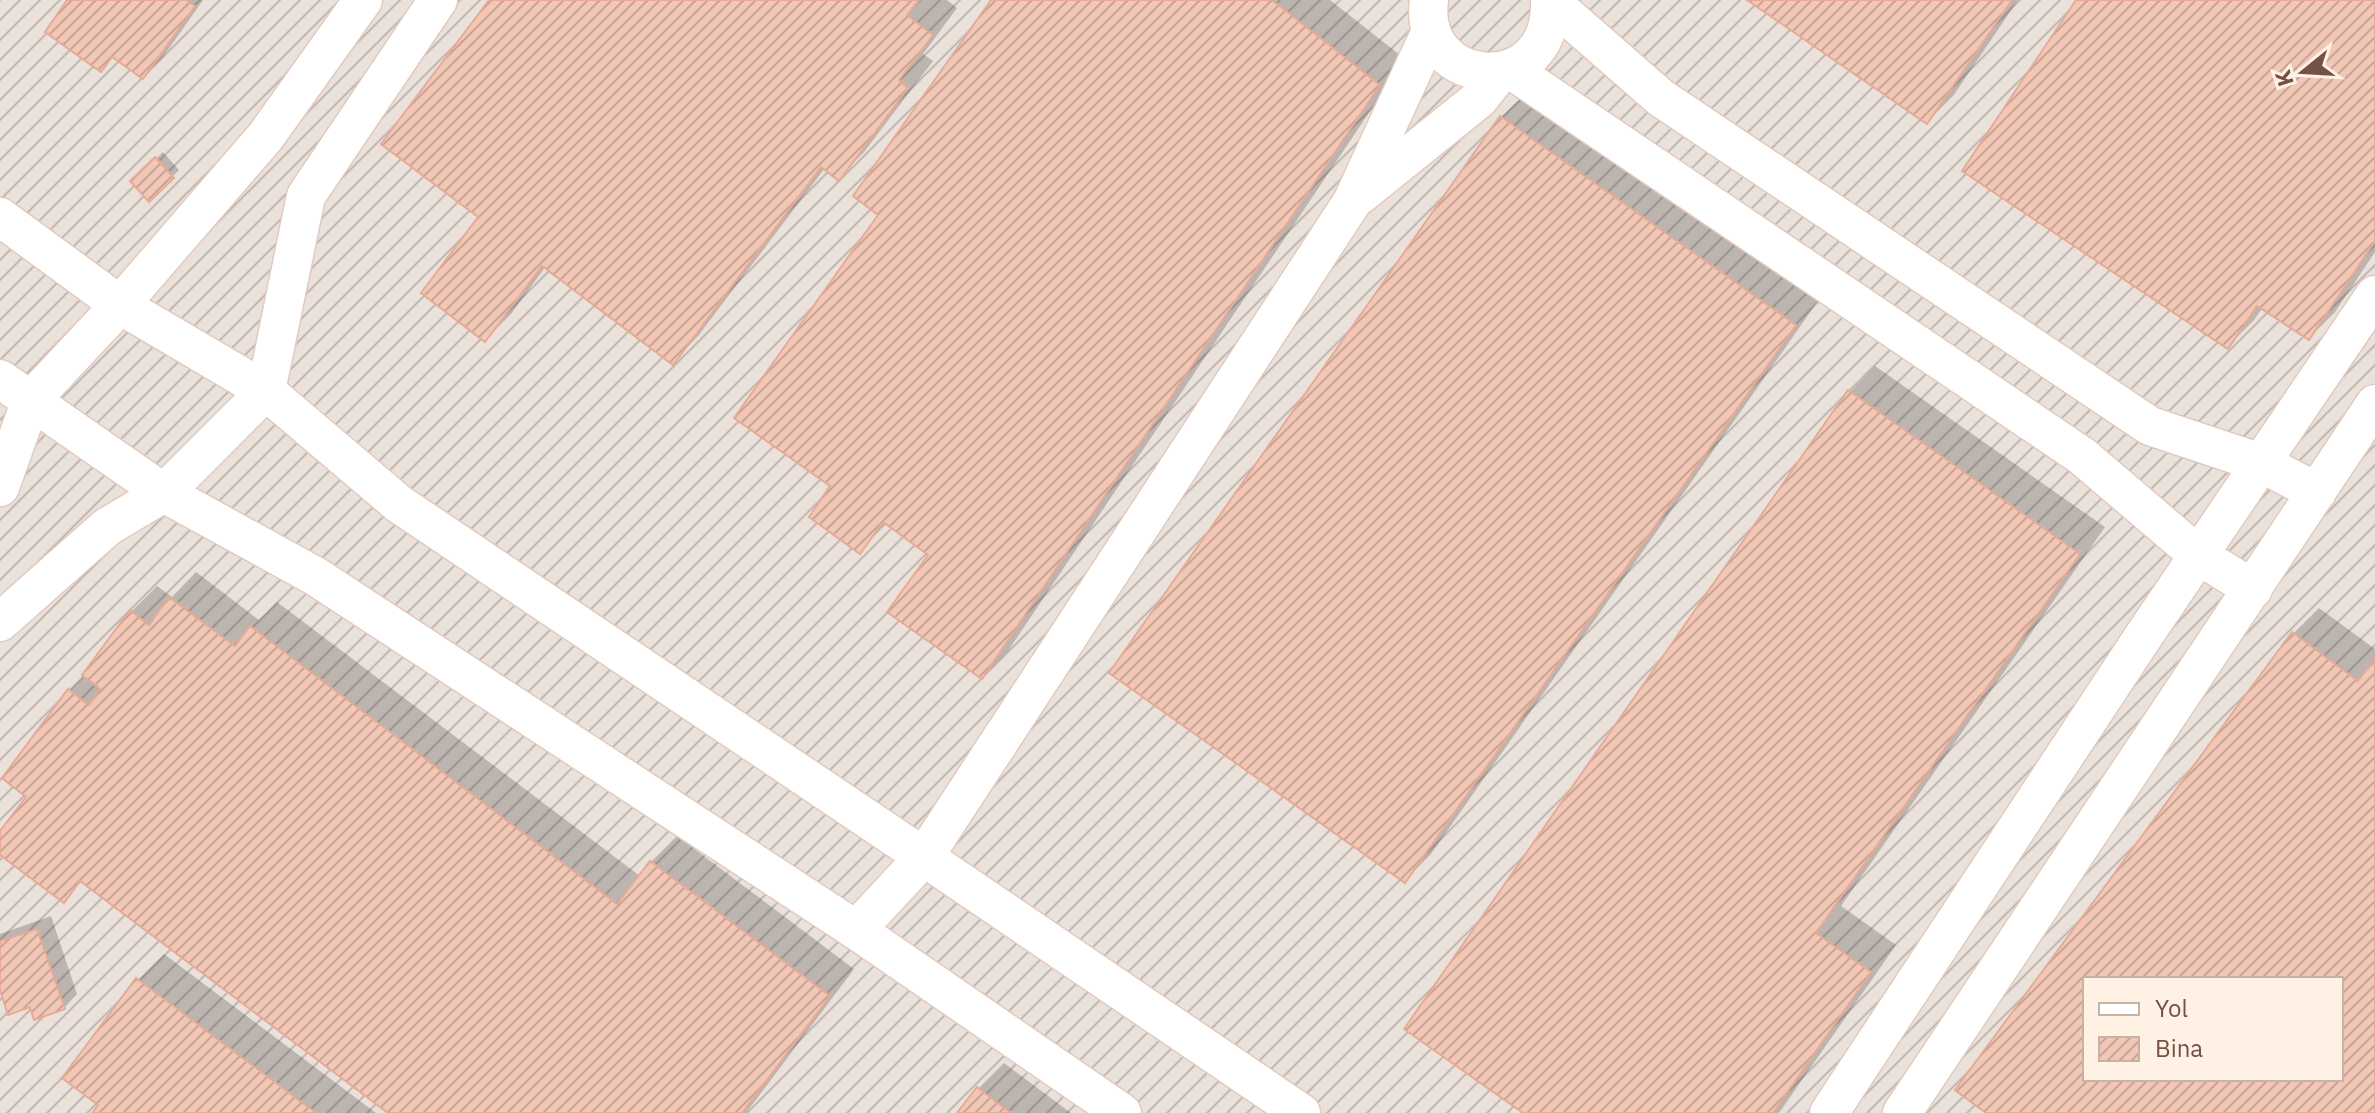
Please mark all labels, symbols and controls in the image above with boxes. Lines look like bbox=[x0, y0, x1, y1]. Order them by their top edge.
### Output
north arrow bbox=[2263, 32, 2343, 112]
text: K bbox=[2267, 66, 2300, 90]
legend bbox=[2083, 977, 2343, 1081]
text: Yol bbox=[2155, 992, 2188, 1024]
text: Bina bbox=[2155, 1032, 2203, 1064]

